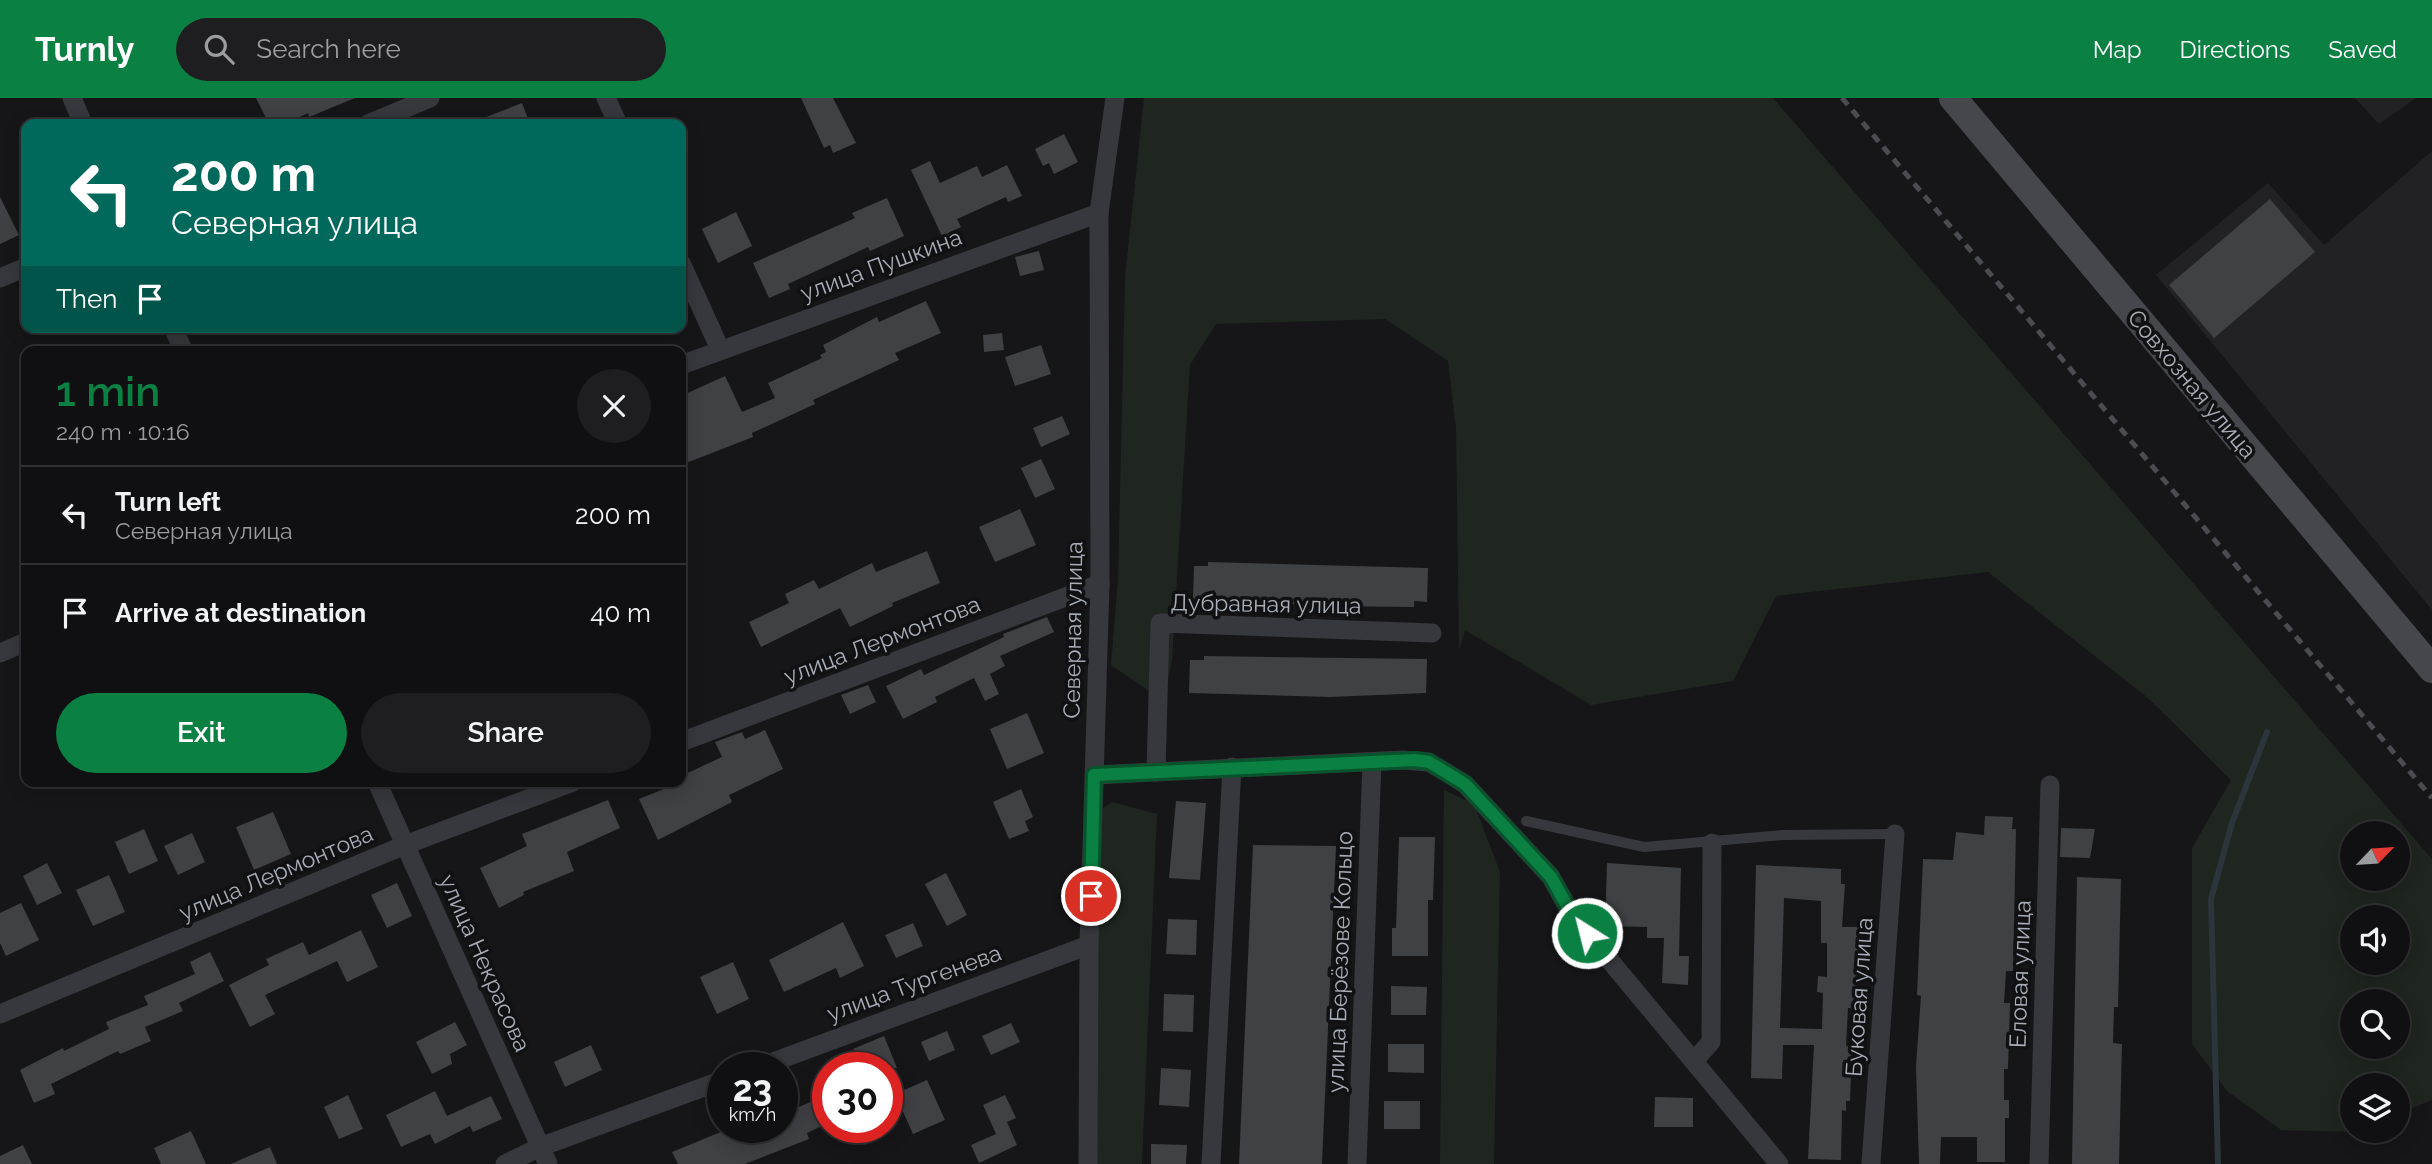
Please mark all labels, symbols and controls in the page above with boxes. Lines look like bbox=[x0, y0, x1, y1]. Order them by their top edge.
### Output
search box bbox=[176, 18, 666, 81]
text: Turnly bbox=[35, 30, 134, 69]
icon: search bbox=[200, 30, 238, 68]
text: Search here bbox=[256, 34, 401, 64]
text: Map bbox=[2093, 35, 2142, 64]
text: Directions bbox=[2180, 35, 2290, 64]
text: Saved bbox=[2328, 35, 2397, 64]
text: 200 m bbox=[171, 145, 316, 202]
icon: left bbox=[56, 147, 147, 238]
text: Северная улица bbox=[171, 204, 418, 241]
street label: улица Пушкина bbox=[796, 223, 965, 306]
icon: arrive bbox=[131, 280, 169, 318]
text: Then bbox=[56, 284, 117, 314]
street label: Совхозная улица bbox=[2122, 304, 2262, 463]
text: 1 min bbox=[56, 367, 160, 416]
button: close bbox=[577, 369, 651, 443]
text: 240 m · 10:16 bbox=[56, 418, 190, 445]
text: Turn left bbox=[115, 487, 221, 517]
icon: left bbox=[56, 496, 94, 534]
text: 200 m bbox=[575, 500, 651, 530]
text: Северная улица bbox=[115, 517, 292, 544]
street label: Северная улица bbox=[1057, 541, 1088, 719]
street label: Дубравная улица bbox=[1170, 588, 1362, 619]
street label: улица Лермонтова bbox=[780, 590, 984, 689]
icon: arrive bbox=[56, 594, 94, 632]
text: Arrive at destination bbox=[115, 598, 366, 628]
text: 40 m bbox=[590, 598, 651, 628]
button: Exit bbox=[56, 693, 347, 773]
button: Share bbox=[361, 693, 651, 773]
street label: улица Лермонтова bbox=[175, 819, 377, 926]
north arrow bbox=[2340, 821, 2410, 891]
map controls bbox=[2340, 821, 2410, 1143]
street label: улица Берёзове Кольцо bbox=[1321, 831, 1358, 1093]
pin bbox=[1061, 866, 1121, 926]
street label: улица Некрасова bbox=[434, 870, 537, 1056]
icon: arrive bbox=[1072, 877, 1110, 915]
position arrow bbox=[1550, 896, 1624, 970]
street label: Еловая улица bbox=[2003, 900, 2036, 1048]
button: sound bbox=[2340, 905, 2410, 975]
street label: Буковая улица bbox=[1839, 916, 1878, 1077]
street label: улица Тургенева bbox=[823, 938, 1005, 1027]
button: search bbox=[2340, 989, 2410, 1059]
speed limit sign: 30 bbox=[812, 1052, 903, 1143]
text: 23 bbox=[733, 1068, 772, 1109]
button: layers bbox=[2340, 1073, 2410, 1143]
text: km/h bbox=[729, 1104, 776, 1125]

